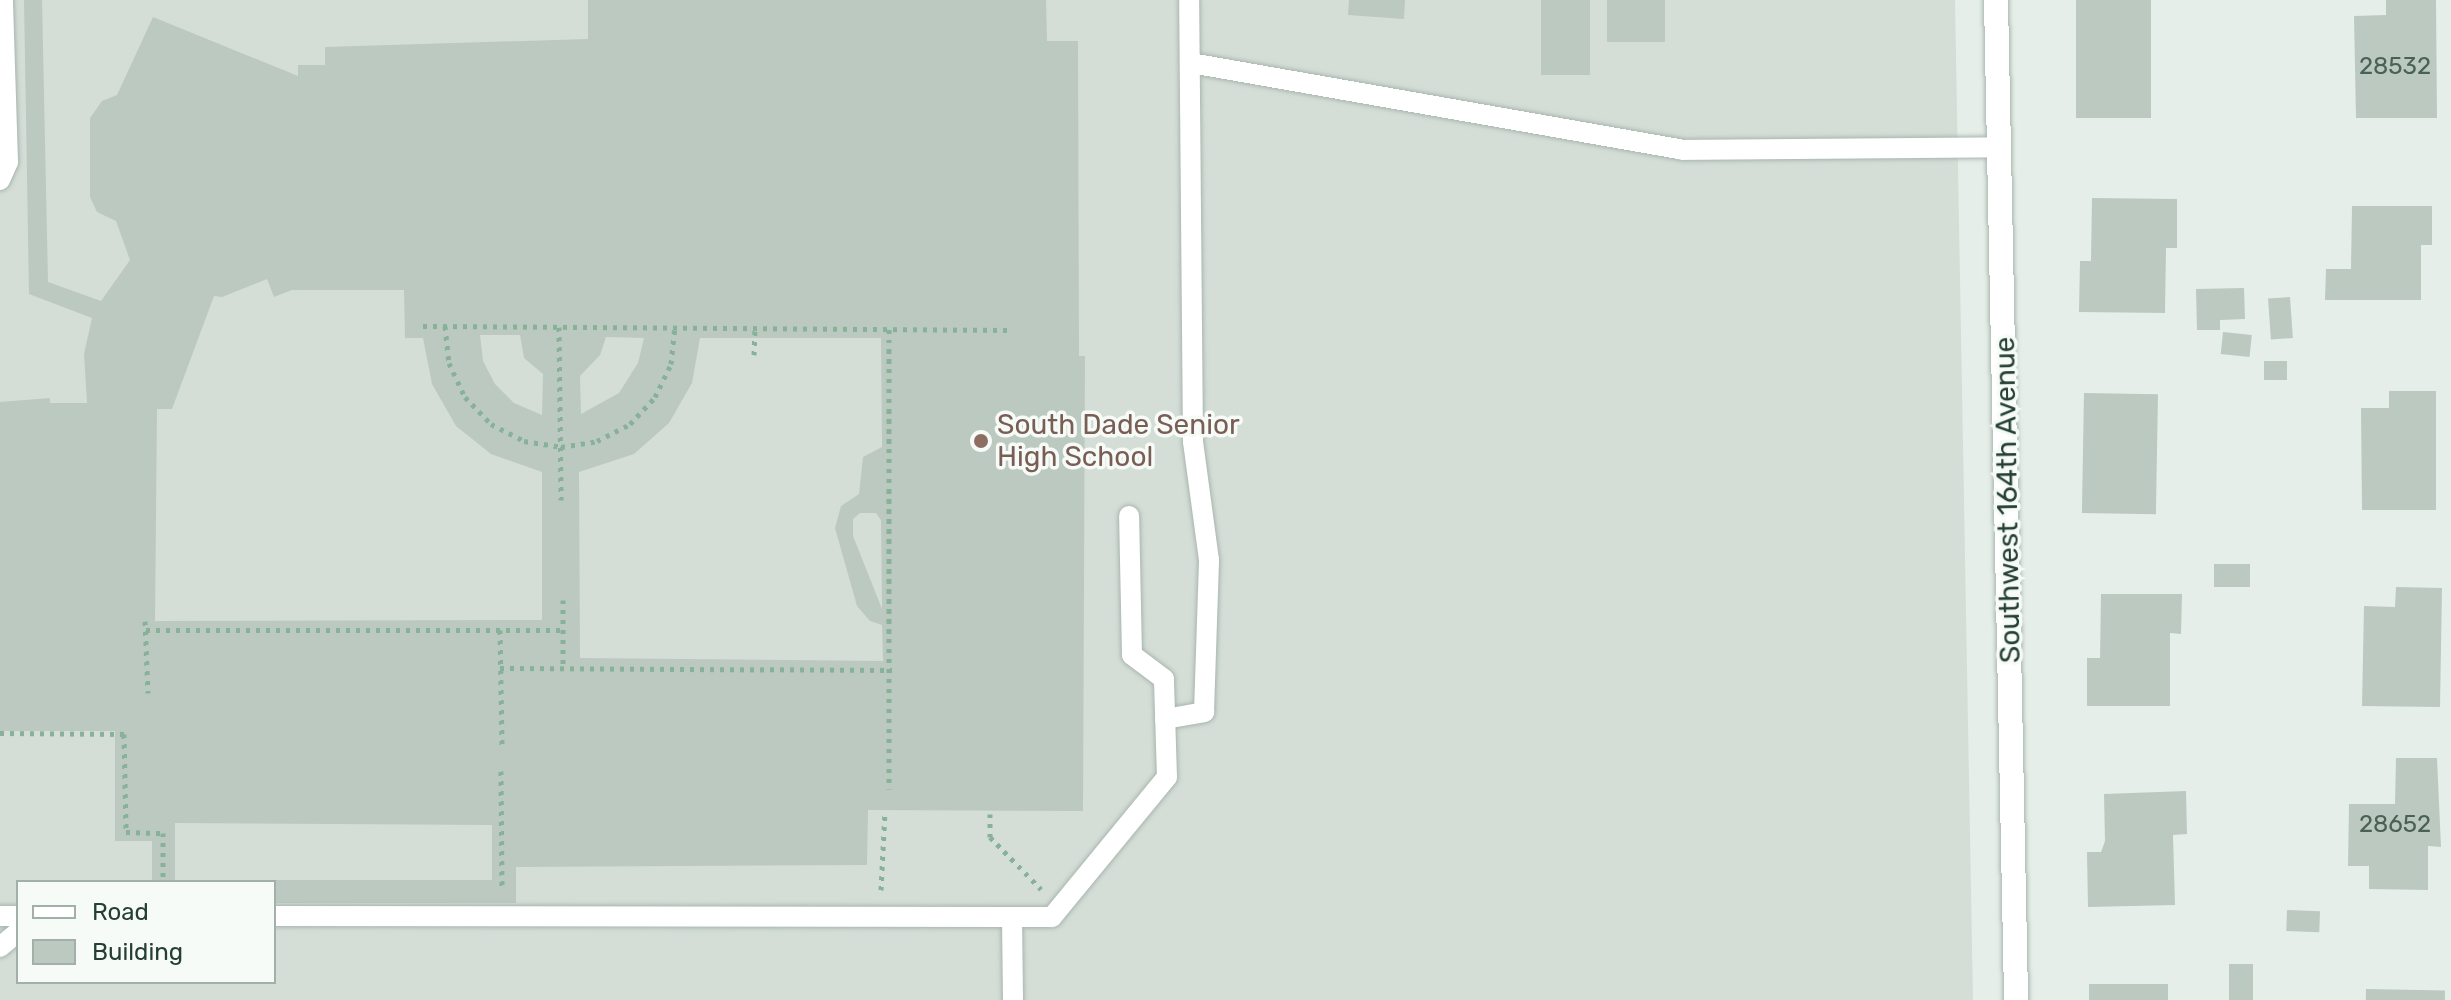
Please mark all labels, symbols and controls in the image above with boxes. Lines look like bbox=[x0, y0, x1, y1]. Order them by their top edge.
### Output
house number: 28532 bbox=[2359, 53, 2431, 81]
street label: Southwest 164th Avenue bbox=[1988, 336, 2028, 664]
place label: South Dade Senior High School bbox=[997, 408, 1240, 474]
marker: South Dade Senior High School bbox=[972, 432, 990, 450]
house number: 28652 bbox=[2359, 811, 2431, 839]
legend bbox=[16, 880, 276, 984]
text: Road bbox=[92, 898, 149, 926]
text: Building bbox=[92, 938, 183, 966]

